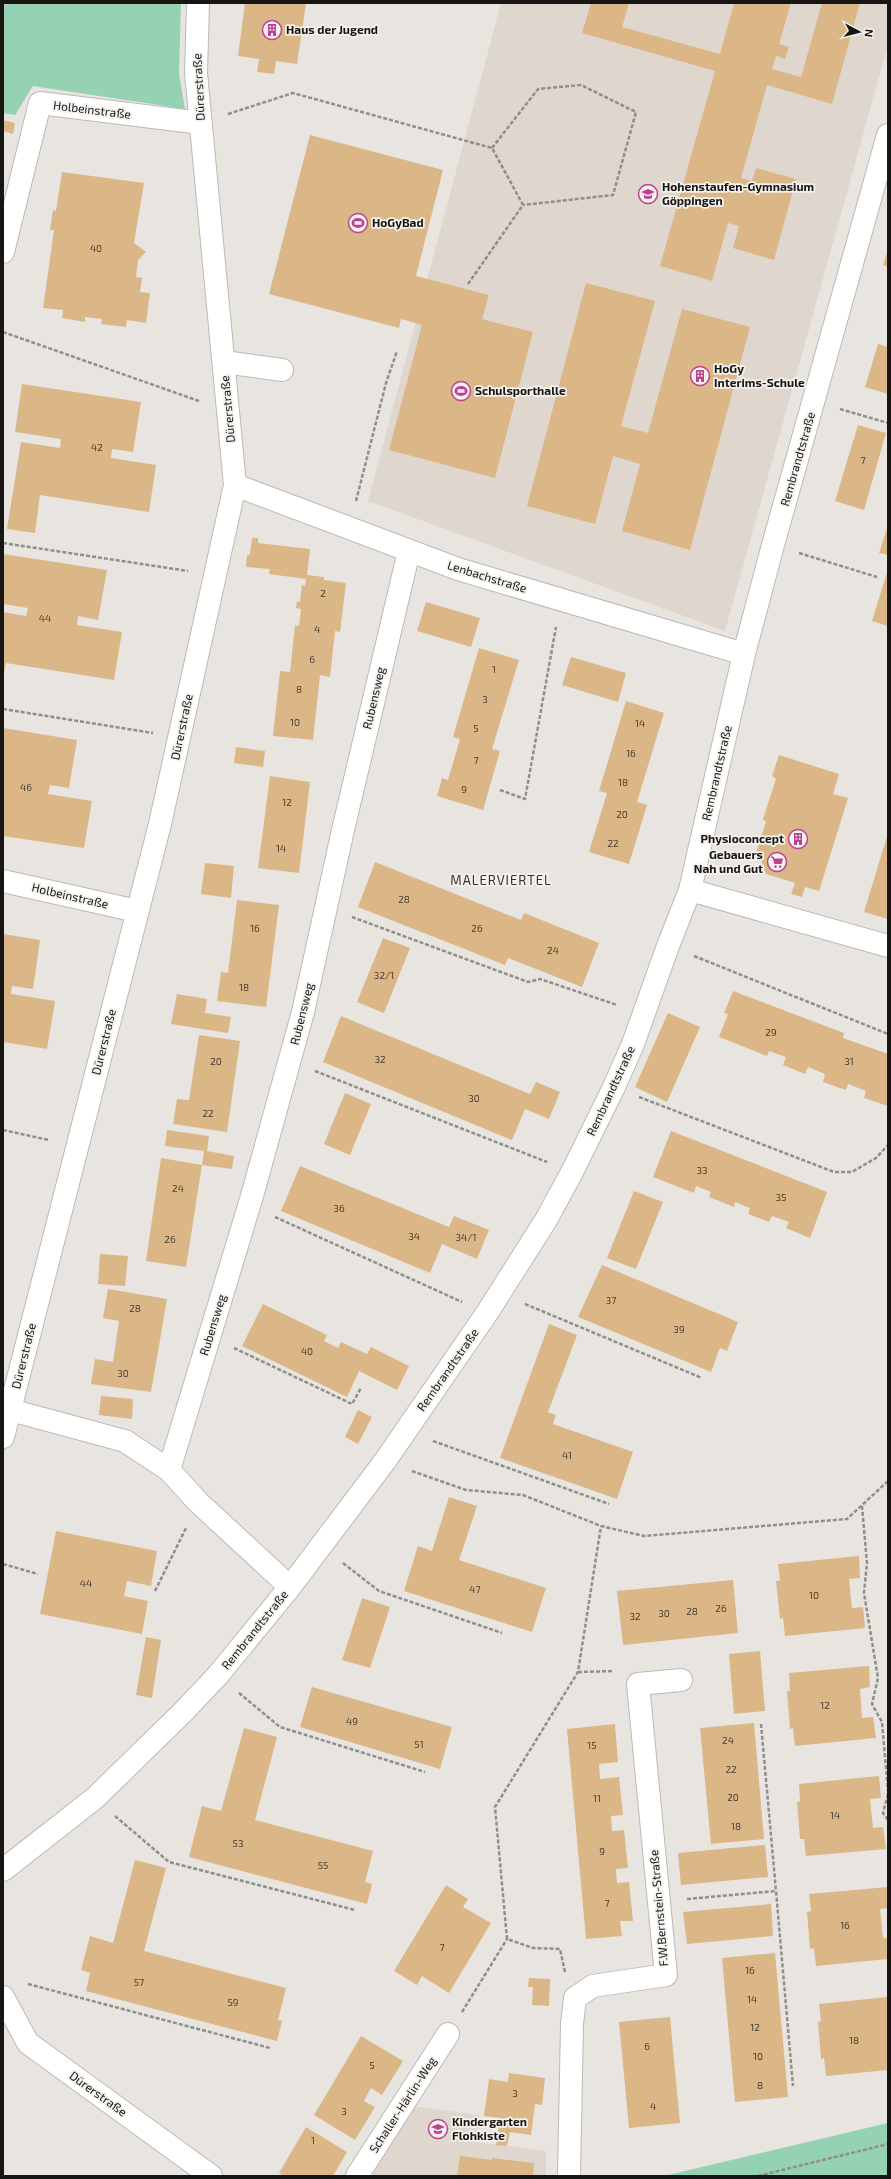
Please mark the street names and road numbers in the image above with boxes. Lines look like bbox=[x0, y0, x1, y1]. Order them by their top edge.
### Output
street label: Dürerstraße bbox=[189, 53, 207, 121]
street label: Holbeinstraße bbox=[52, 97, 132, 121]
street label: Dürerstraße bbox=[217, 375, 237, 443]
street label: Rembrandtstraße bbox=[777, 410, 817, 508]
street label: Lenbachstraße bbox=[446, 557, 529, 595]
street label: Rubensweg bbox=[359, 665, 387, 730]
street label: Dürerstraße bbox=[167, 692, 195, 761]
street label: Rembrandtstraße bbox=[698, 724, 734, 822]
street label: Holbeinstraße bbox=[31, 879, 110, 911]
street label: Rubensweg bbox=[287, 981, 316, 1046]
street label: Dürerstraße bbox=[88, 1007, 118, 1076]
street label: Rembrandtstraße bbox=[583, 1043, 637, 1138]
street label: Rubensweg bbox=[196, 1292, 228, 1357]
street label: Dürerstraße bbox=[8, 1321, 38, 1390]
street label: Rembrandtstraße bbox=[413, 1325, 481, 1413]
street label: Rembrandtstraße bbox=[218, 1587, 290, 1672]
street label: F.W.Bernstein-Straße bbox=[646, 1849, 670, 1967]
street label: Schaller-Härlin-Weg bbox=[366, 2053, 439, 2155]
street label: Dürerstraße bbox=[67, 2068, 130, 2119]

